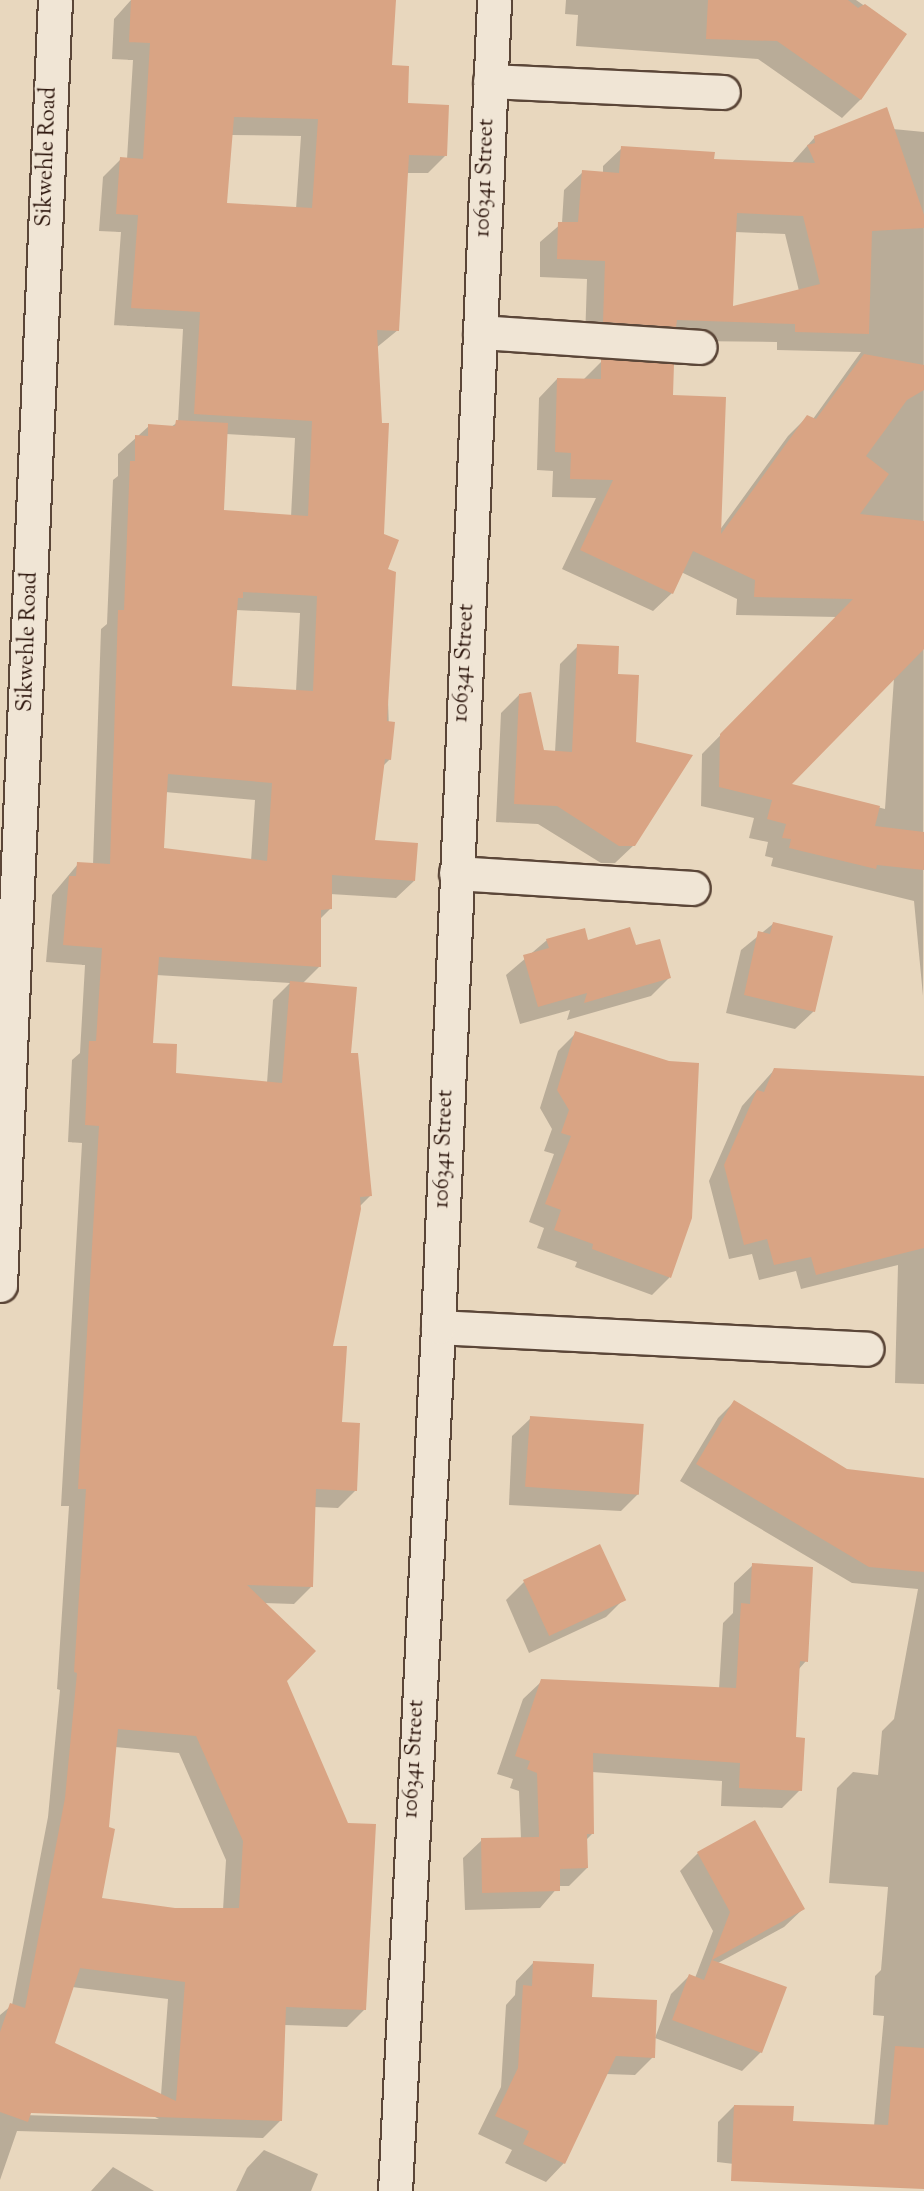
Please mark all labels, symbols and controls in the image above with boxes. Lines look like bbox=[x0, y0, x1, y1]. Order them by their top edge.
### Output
street label: Sikwehle Road bbox=[32, 87, 64, 227]
street label: 106341 Street bbox=[471, 118, 501, 238]
street label: Sikwehle Road bbox=[13, 572, 45, 712]
street label: 106341 Street bbox=[449, 603, 481, 723]
street label: 106341 Street bbox=[430, 1089, 460, 1209]
street label: 106341 Street bbox=[399, 1699, 431, 1819]

